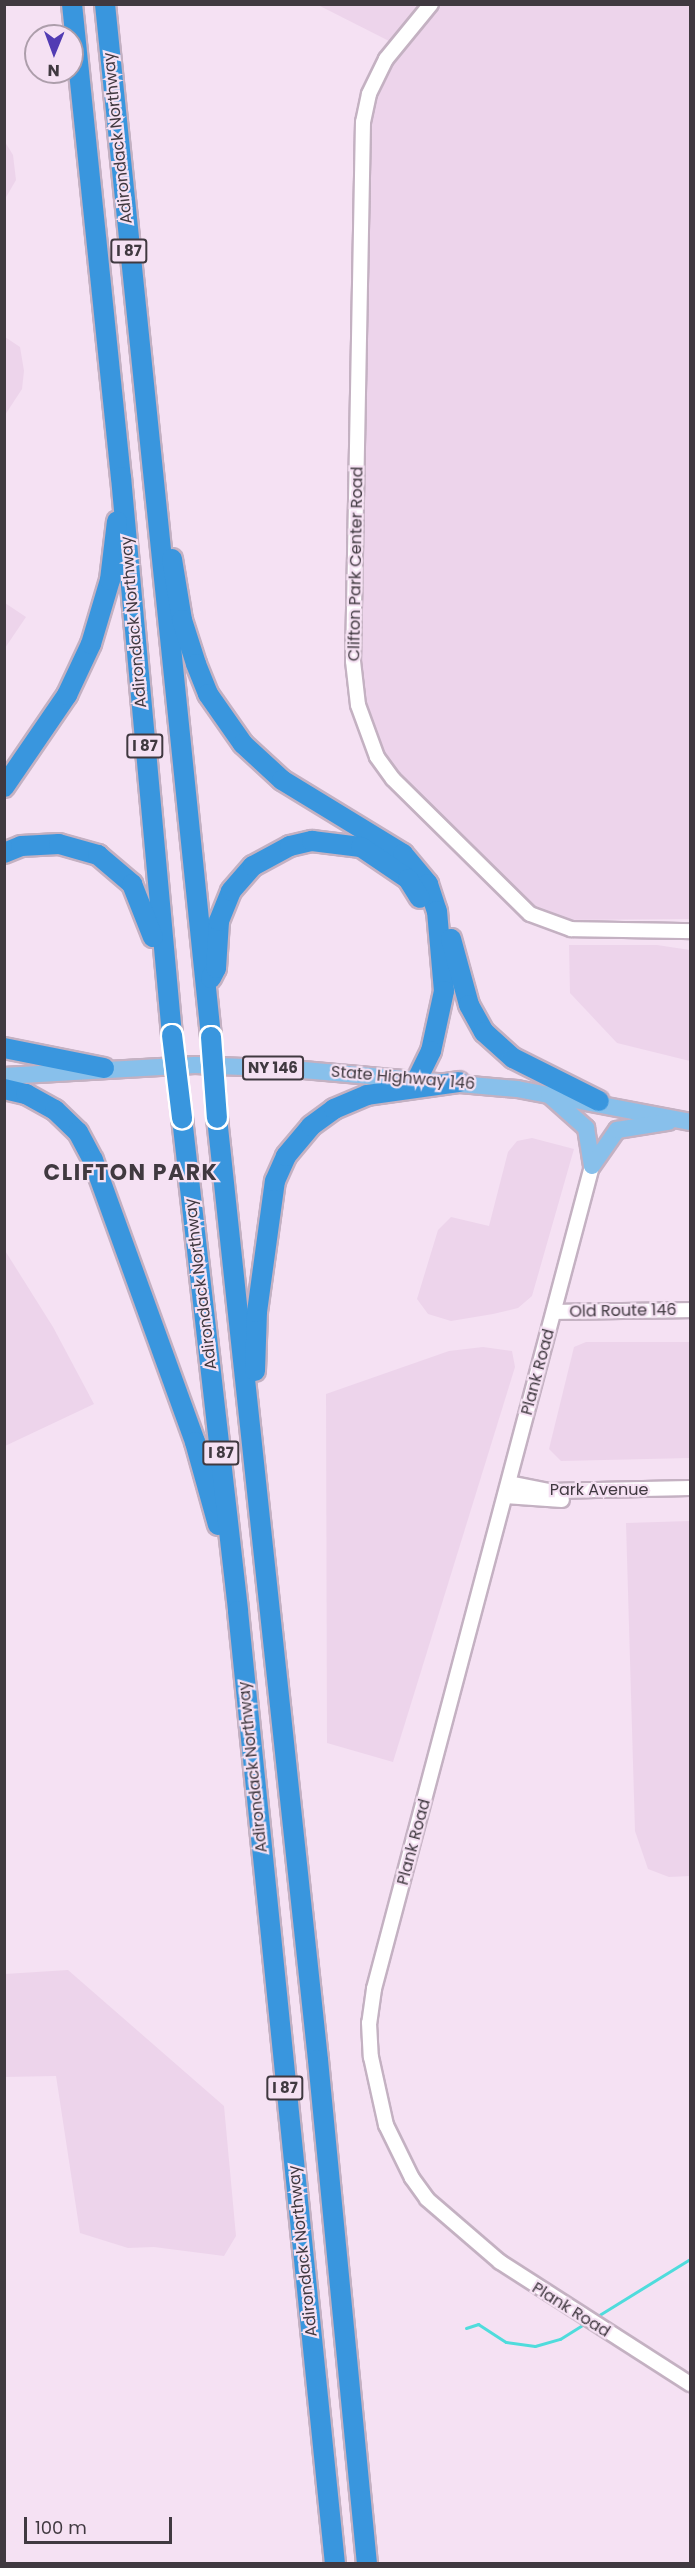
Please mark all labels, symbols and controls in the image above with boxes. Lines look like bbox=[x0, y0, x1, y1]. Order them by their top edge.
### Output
north arrow bbox=[24, 24, 84, 84]
street label: Adirondack Northway bbox=[99, 51, 137, 225]
text: N bbox=[47, 59, 60, 82]
road number: I 87 bbox=[110, 239, 148, 263]
street label: Clifton Park Center Road bbox=[345, 466, 367, 662]
street label: Adirondack Northway bbox=[117, 535, 151, 709]
road number: I 87 bbox=[126, 734, 164, 758]
road number: NY 146 bbox=[242, 1056, 304, 1080]
street label: State Highway 146 bbox=[330, 1062, 476, 1094]
district label: CLIFTON PARK bbox=[44, 1160, 218, 1186]
street label: Adirondack Northway bbox=[181, 1197, 221, 1371]
street label: Old Route 146 bbox=[569, 1300, 677, 1322]
street label: Plank Road bbox=[517, 1327, 559, 1417]
road number: I 87 bbox=[202, 1441, 240, 1465]
street label: Park Avenue bbox=[550, 1480, 648, 1500]
street label: Adirondack Northway bbox=[234, 1680, 272, 1854]
street label: Plank Road bbox=[393, 1797, 435, 1887]
road number: I 87 bbox=[266, 2076, 304, 2100]
street label: Adirondack Northway bbox=[284, 2164, 322, 2338]
street label: Plank Road bbox=[528, 2278, 614, 2342]
scale bar bbox=[27, 2505, 176, 2543]
text: 100 m bbox=[35, 2515, 87, 2540]

